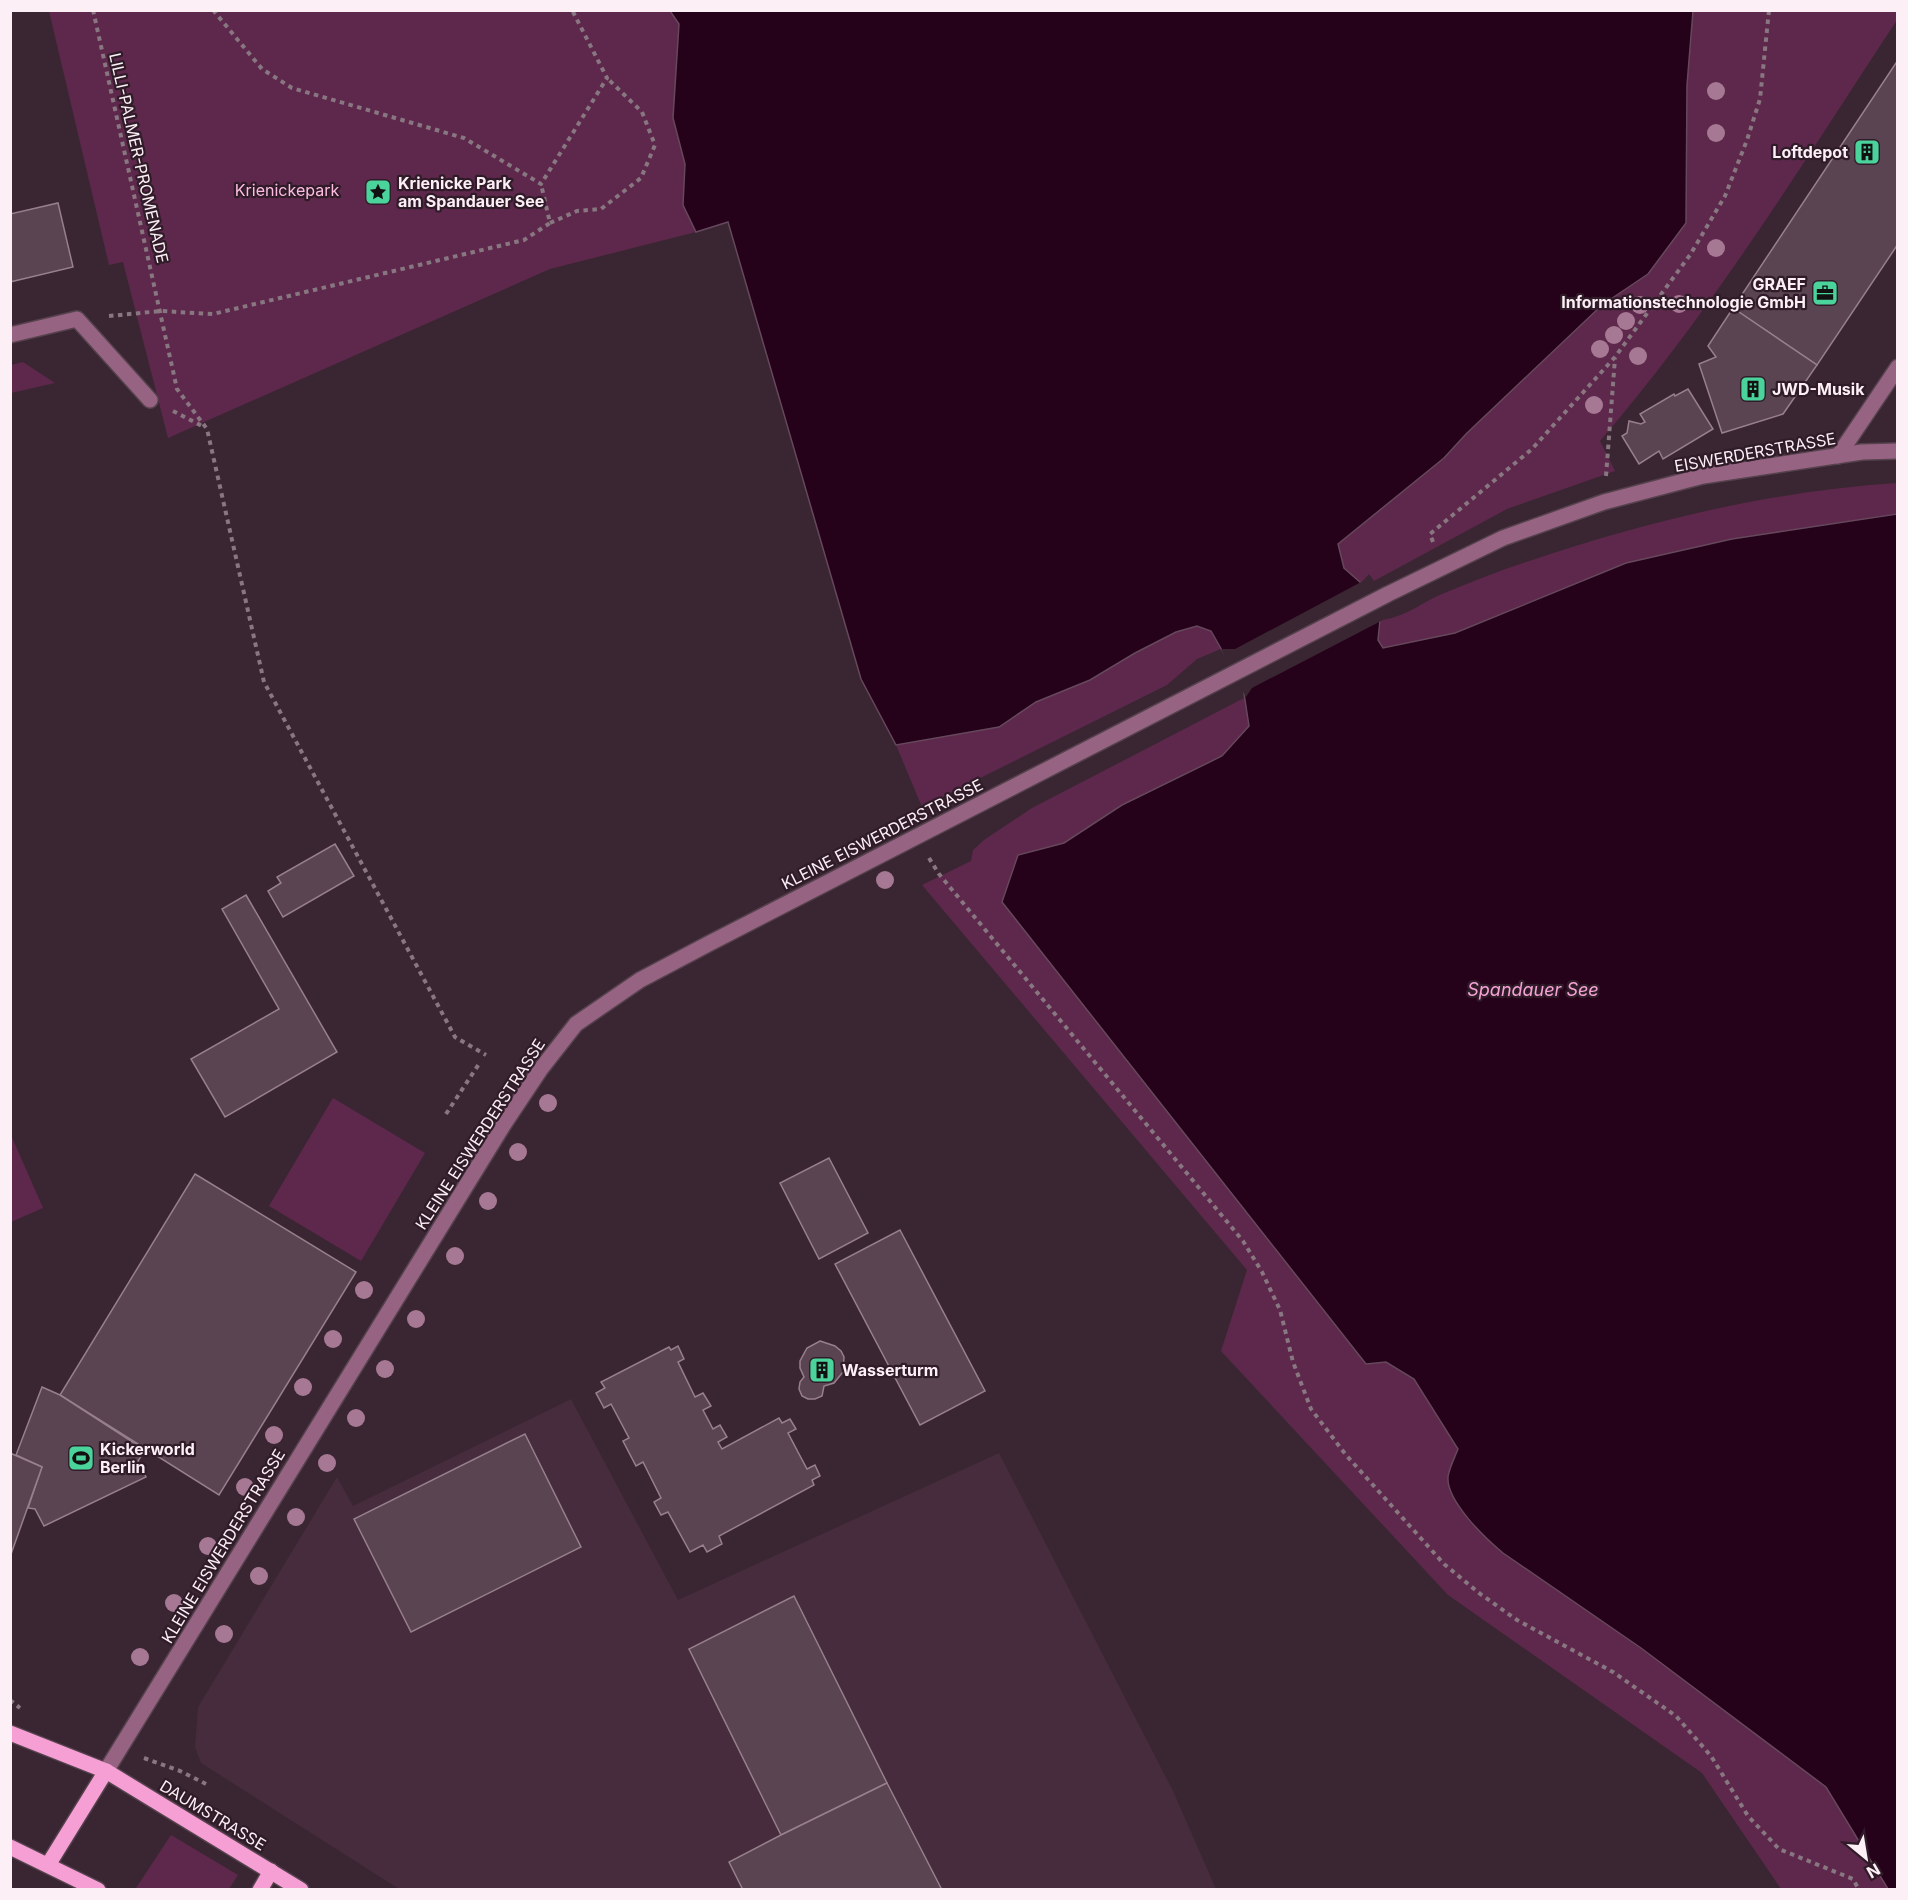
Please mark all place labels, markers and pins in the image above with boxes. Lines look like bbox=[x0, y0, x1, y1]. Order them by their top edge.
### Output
building icon: Loftdepot bbox=[1852, 137, 1882, 167]
place label: Loftdepot bbox=[1772, 142, 1848, 162]
place label: Krienicke Park am Spandauer See bbox=[398, 173, 544, 211]
place icon: Krienicke Park am Spandauer See bbox=[363, 177, 393, 207]
place label: GRAEF Informationstechnologie GmbH bbox=[1561, 274, 1806, 312]
office icon: GRAEF Informationstechnologie GmbH bbox=[1810, 278, 1840, 308]
building icon: JWD-Musik bbox=[1738, 374, 1768, 404]
place label: JWD-Musik bbox=[1772, 379, 1865, 399]
building icon: Wasserturm bbox=[807, 1355, 837, 1385]
place label: Wasserturm bbox=[842, 1360, 938, 1380]
place label: Kickerworld Berlin bbox=[100, 1439, 195, 1477]
sports icon: Kickerworld Berlin bbox=[66, 1443, 96, 1473]

